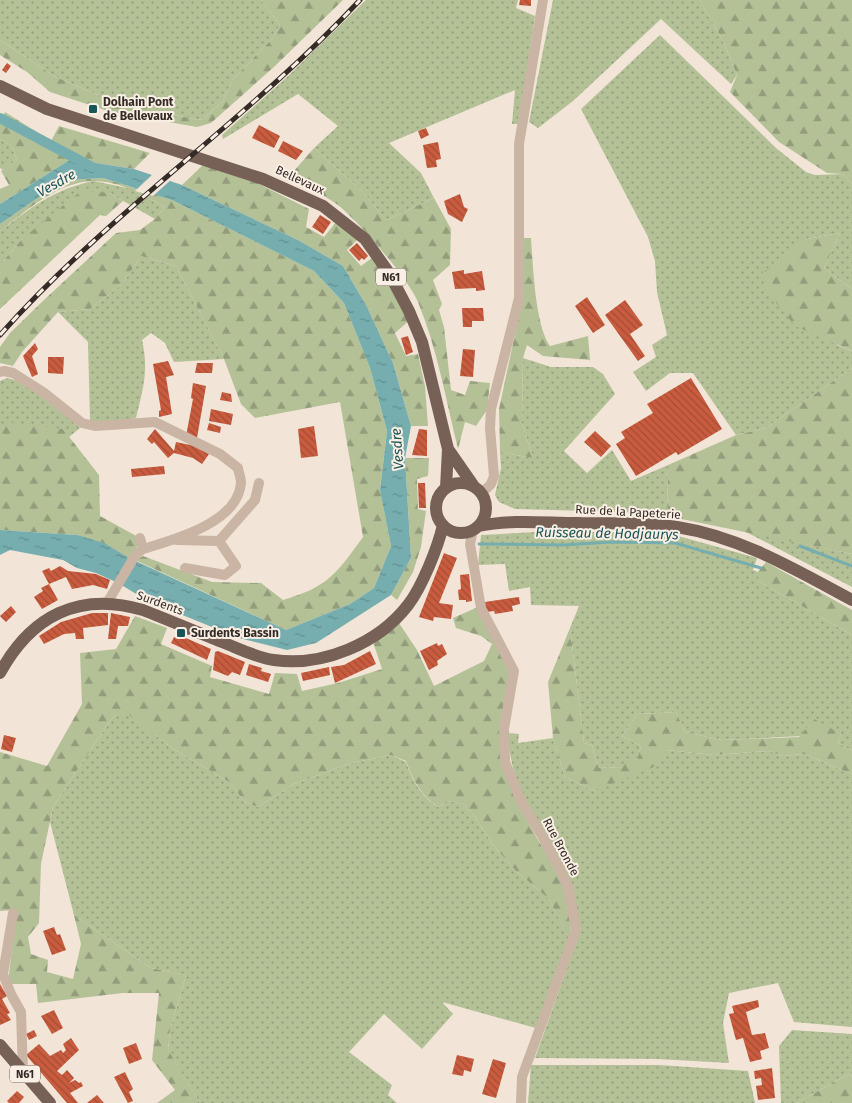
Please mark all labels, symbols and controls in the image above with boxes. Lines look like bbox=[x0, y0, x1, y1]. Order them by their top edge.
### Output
place label: Dolhain Pont de Bellevaux bbox=[103, 95, 174, 123]
marker: Dolhain Pont de Bellevaux bbox=[87, 103, 99, 115]
street label: Bellevaux bbox=[273, 163, 327, 197]
water label: Vesdre bbox=[34, 166, 78, 201]
road number: N61 bbox=[376, 268, 406, 286]
water label: Vesdre bbox=[388, 428, 407, 470]
street label: Rue de la Papeterie bbox=[575, 502, 681, 522]
water label: Ruisseau de Hodjaurys bbox=[535, 524, 679, 543]
street label: Surdents bbox=[135, 588, 186, 618]
place label: Surdents Bassin bbox=[191, 626, 279, 640]
marker: Surdents Bassin bbox=[175, 627, 187, 639]
street label: Rue Bronde bbox=[540, 816, 582, 878]
road number: N61 bbox=[10, 1066, 40, 1082]

